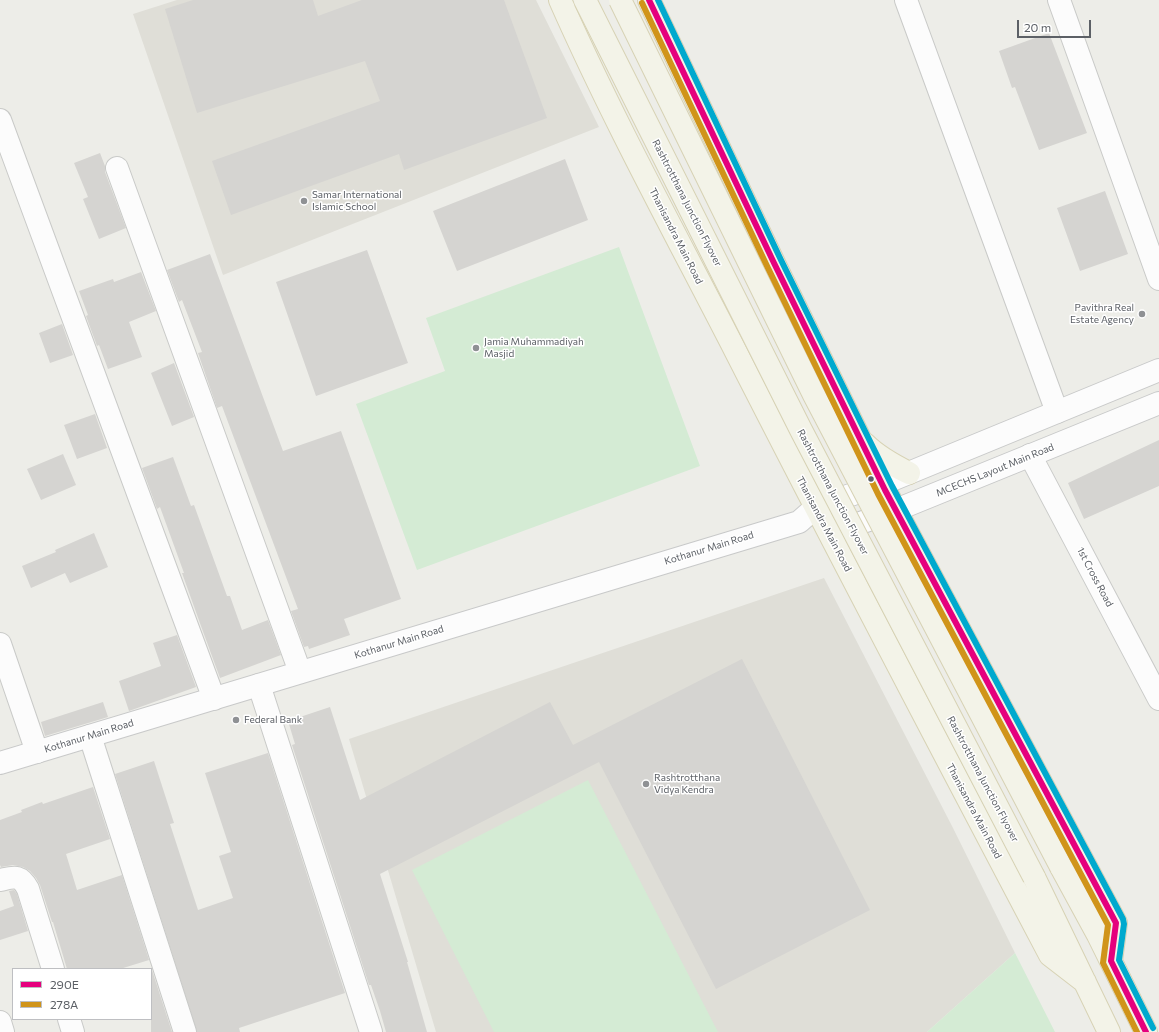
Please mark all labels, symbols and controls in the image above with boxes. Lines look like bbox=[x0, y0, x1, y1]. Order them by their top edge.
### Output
scale bar bbox=[1019, 12, 1093, 38]
text: 20 m bbox=[1024, 20, 1051, 34]
street label: Rashtrotthana Junction Flyover bbox=[650, 138, 724, 268]
street label: Thanisandra Main Road bbox=[647, 186, 705, 286]
place label: Samar International Islamic School bbox=[312, 189, 402, 212]
marker: Samar International Islamic School bbox=[299, 196, 309, 206]
place label: Pavithra Real Estate Agency bbox=[1070, 302, 1134, 326]
marker: Pavithra Real Estate Agency bbox=[1137, 309, 1147, 319]
place label: Jamia Muhammadiyah Masjid bbox=[484, 336, 584, 360]
marker: Jamia Muhammadiyah Masjid bbox=[471, 343, 481, 353]
street label: Rashtrotthana Junction Flyover bbox=[795, 427, 871, 557]
street label: MCECHS Layout Main Road bbox=[934, 441, 1056, 499]
street label: Thanisandra Main Road bbox=[794, 474, 854, 574]
unlabelled marker bbox=[866, 474, 876, 484]
street label: Kothanur Main Road bbox=[663, 529, 755, 567]
street label: 1st Cross Road bbox=[1074, 545, 1116, 609]
street label: Kothanur Main Road bbox=[353, 623, 445, 661]
place label: Federal Bank bbox=[244, 714, 302, 726]
street label: Rashtrotthana Junction Flyover bbox=[945, 714, 1021, 844]
marker: Federal Bank bbox=[231, 715, 241, 725]
street label: Kothanur Main Road bbox=[43, 717, 135, 755]
street label: Thanisandra Main Road bbox=[944, 761, 1004, 861]
place label: Rashtrotthana Vidya Kendra bbox=[654, 772, 720, 796]
marker: Rashtrotthana Vidya Kendra bbox=[641, 779, 651, 789]
legend bbox=[12, 968, 152, 1020]
text: 290E bbox=[50, 977, 79, 991]
text: 278A bbox=[50, 997, 78, 1011]

